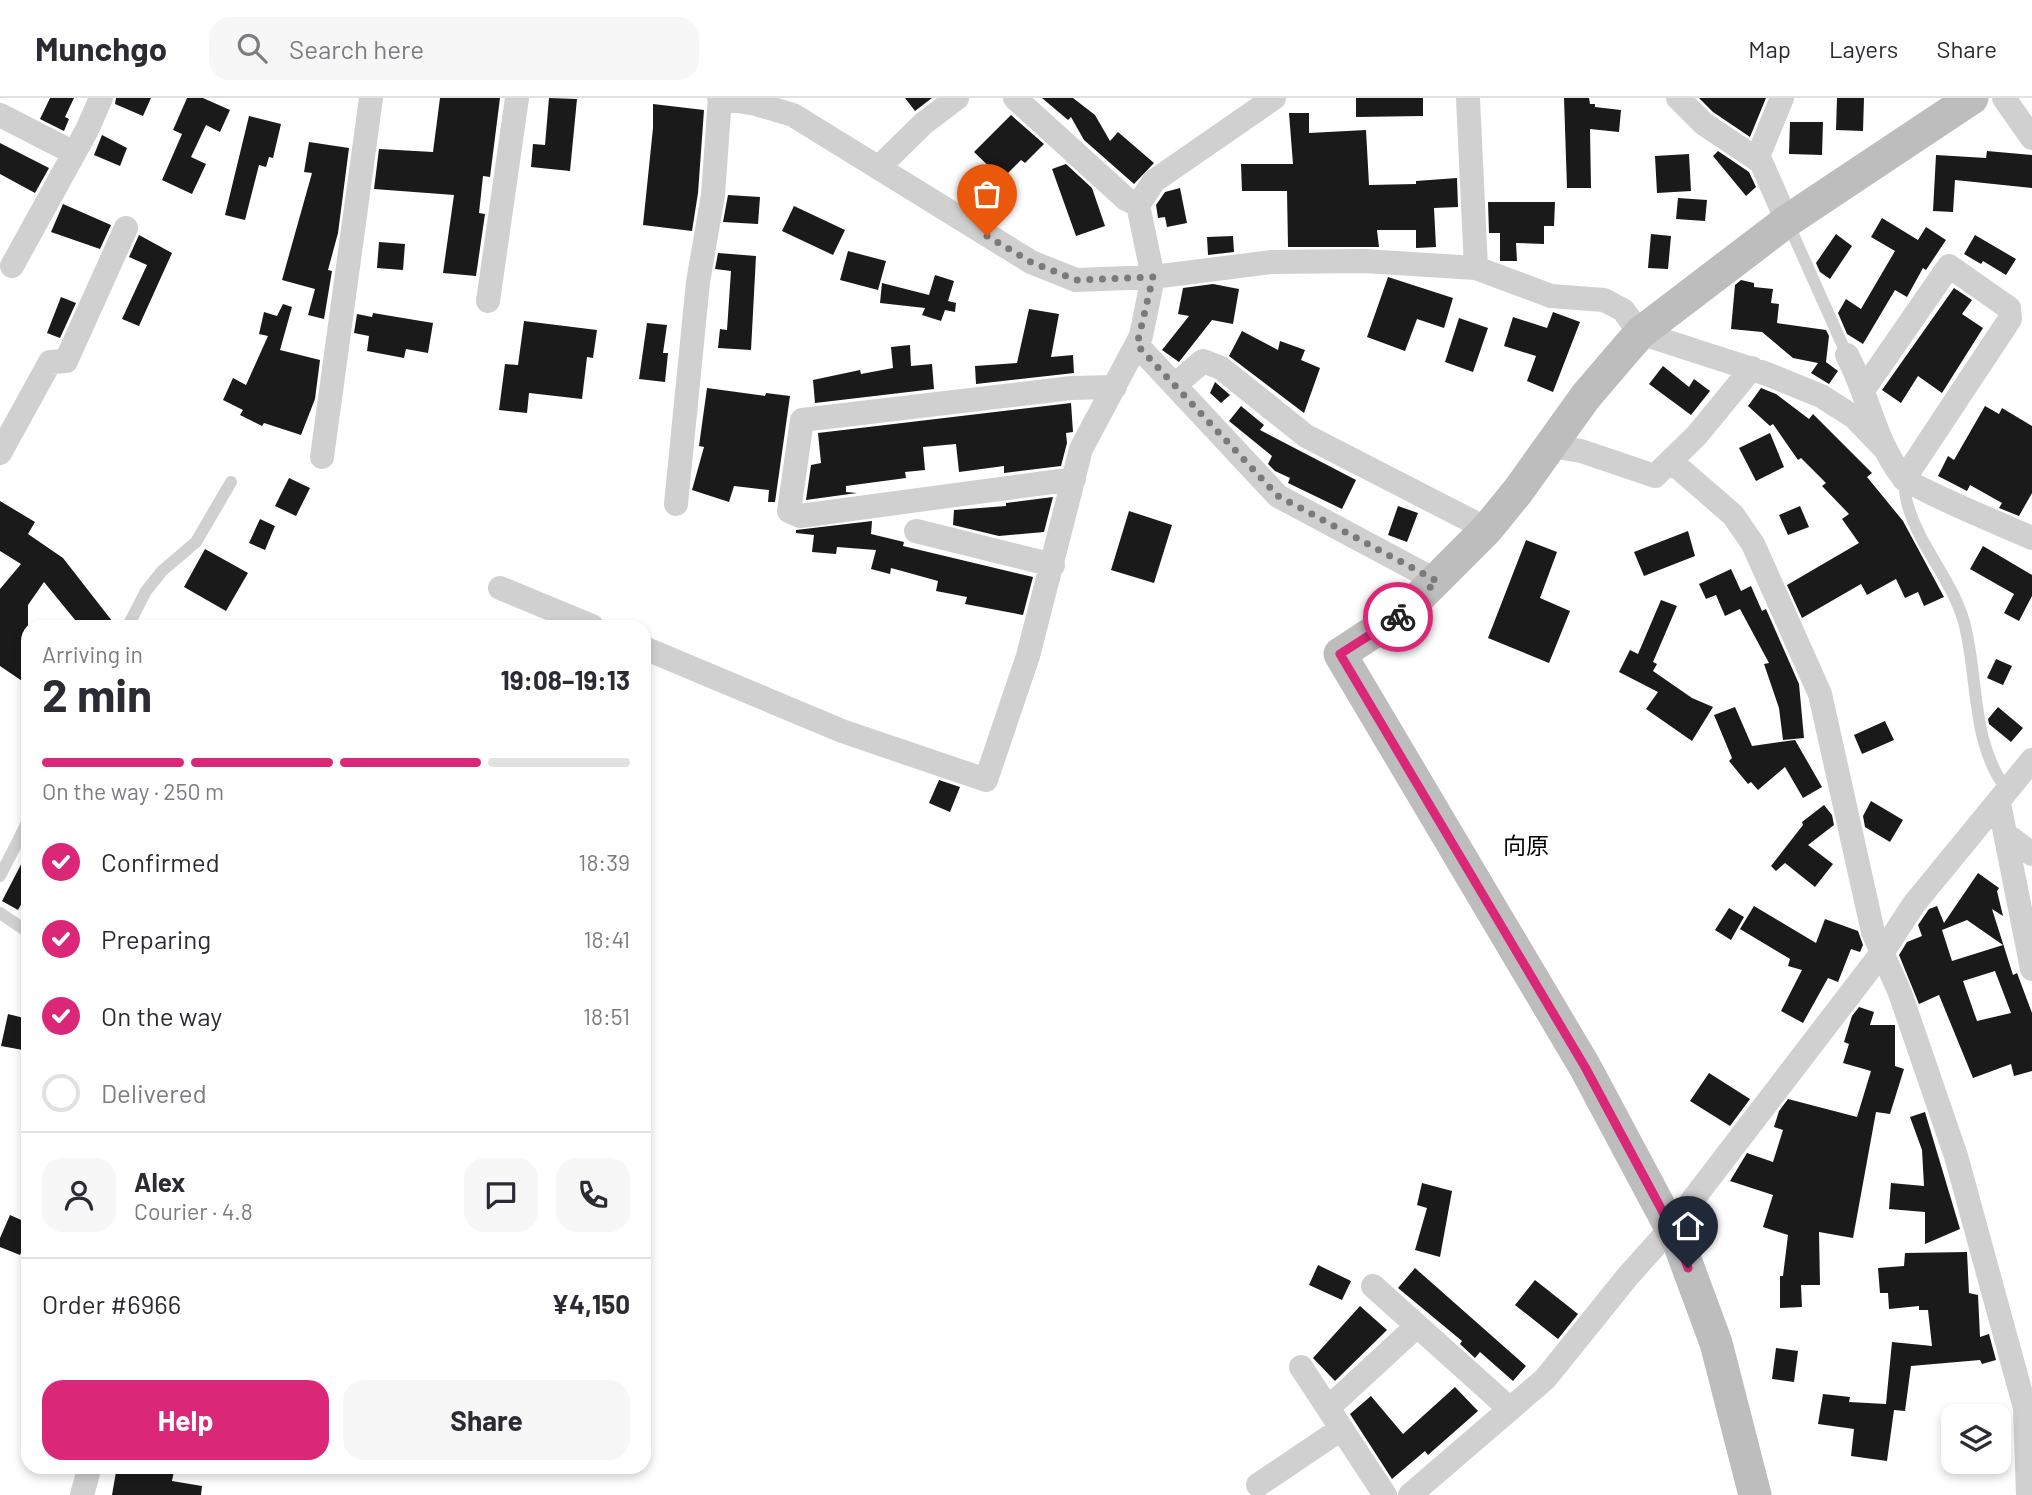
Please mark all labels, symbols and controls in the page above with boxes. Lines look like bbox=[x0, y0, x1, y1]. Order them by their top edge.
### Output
search box bbox=[209, 17, 699, 80]
text: Munchgo bbox=[35, 28, 167, 68]
icon: search bbox=[233, 29, 271, 67]
text: Search here bbox=[289, 33, 424, 64]
text: Map bbox=[1748, 34, 1791, 63]
text: Layers bbox=[1829, 34, 1898, 63]
text: Share bbox=[1936, 34, 1997, 63]
pin bbox=[957, 164, 1017, 236]
icon: bag bbox=[968, 175, 1006, 213]
courier bbox=[1363, 582, 1433, 652]
icon: bike bbox=[1379, 598, 1417, 636]
text: Arriving in bbox=[42, 640, 143, 668]
text: 19:08–19:13 bbox=[501, 664, 630, 695]
text: 2 min bbox=[42, 666, 152, 721]
text: On the way · 250 m bbox=[42, 777, 224, 805]
district label: 向原 bbox=[1503, 831, 1549, 859]
icon: check bbox=[42, 843, 80, 881]
text: Confirmed bbox=[101, 846, 220, 877]
text: 18:39 bbox=[578, 848, 630, 876]
icon: check bbox=[42, 920, 80, 958]
text: Preparing bbox=[101, 923, 211, 954]
text: 18:41 bbox=[584, 925, 630, 953]
icon: check bbox=[42, 997, 80, 1035]
text: On the way bbox=[101, 1000, 222, 1031]
text: 18:51 bbox=[583, 1002, 630, 1030]
text: Delivered bbox=[101, 1077, 207, 1108]
button: person bbox=[42, 1158, 116, 1232]
button: chat bbox=[464, 1158, 538, 1232]
button: phone bbox=[556, 1158, 630, 1232]
text: Alex bbox=[134, 1166, 185, 1197]
pin bbox=[1658, 1196, 1718, 1268]
text: Courier · 4.8 bbox=[134, 1197, 253, 1225]
icon: home bbox=[1669, 1207, 1707, 1245]
text: Order #6966 bbox=[42, 1288, 181, 1319]
text: ¥4,150 bbox=[552, 1288, 630, 1319]
button: Help bbox=[42, 1380, 329, 1460]
button: Share bbox=[343, 1380, 630, 1460]
map controls bbox=[1941, 1404, 2011, 1474]
button: layers bbox=[1941, 1404, 2011, 1474]

